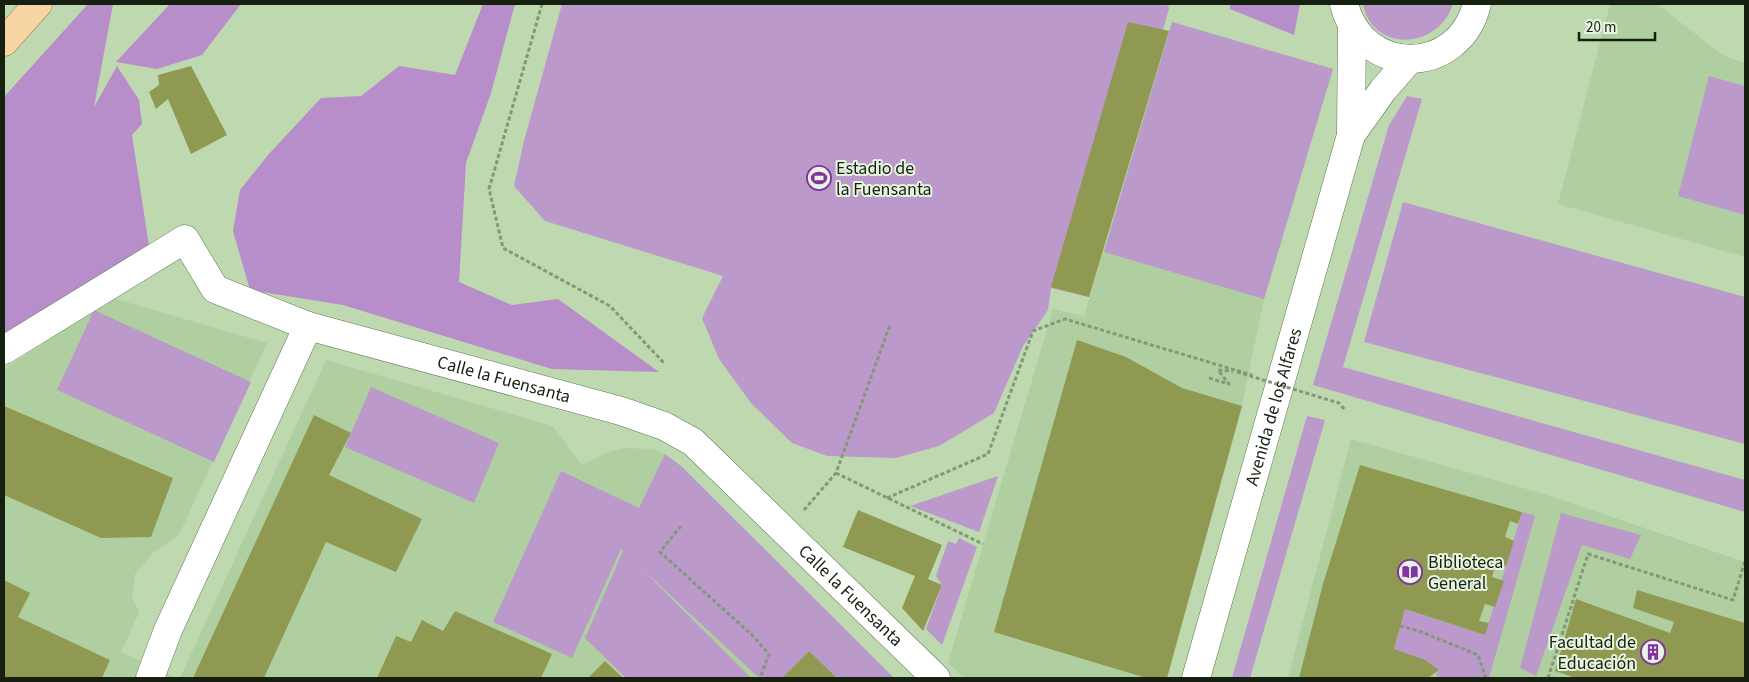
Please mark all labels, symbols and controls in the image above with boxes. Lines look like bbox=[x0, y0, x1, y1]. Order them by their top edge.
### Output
scale bar bbox=[1579, 10, 1655, 42]
text: 20 m bbox=[1586, 17, 1616, 38]
place label: Estadio de la Fuensanta bbox=[836, 156, 932, 202]
sports icon: Estadio de la Fuensanta bbox=[806, 165, 832, 191]
street label: Avenida de los Alfares bbox=[1239, 325, 1308, 489]
street label: Calle la Fuensanta bbox=[435, 349, 573, 409]
street label: Calle la Fuensanta bbox=[793, 539, 909, 652]
place label: Biblioteca General bbox=[1428, 550, 1503, 596]
library icon: Biblioteca General bbox=[1397, 559, 1423, 585]
place label: Facultad de Educación bbox=[1549, 630, 1636, 676]
building icon: Facultad de Educación bbox=[1640, 639, 1666, 665]

